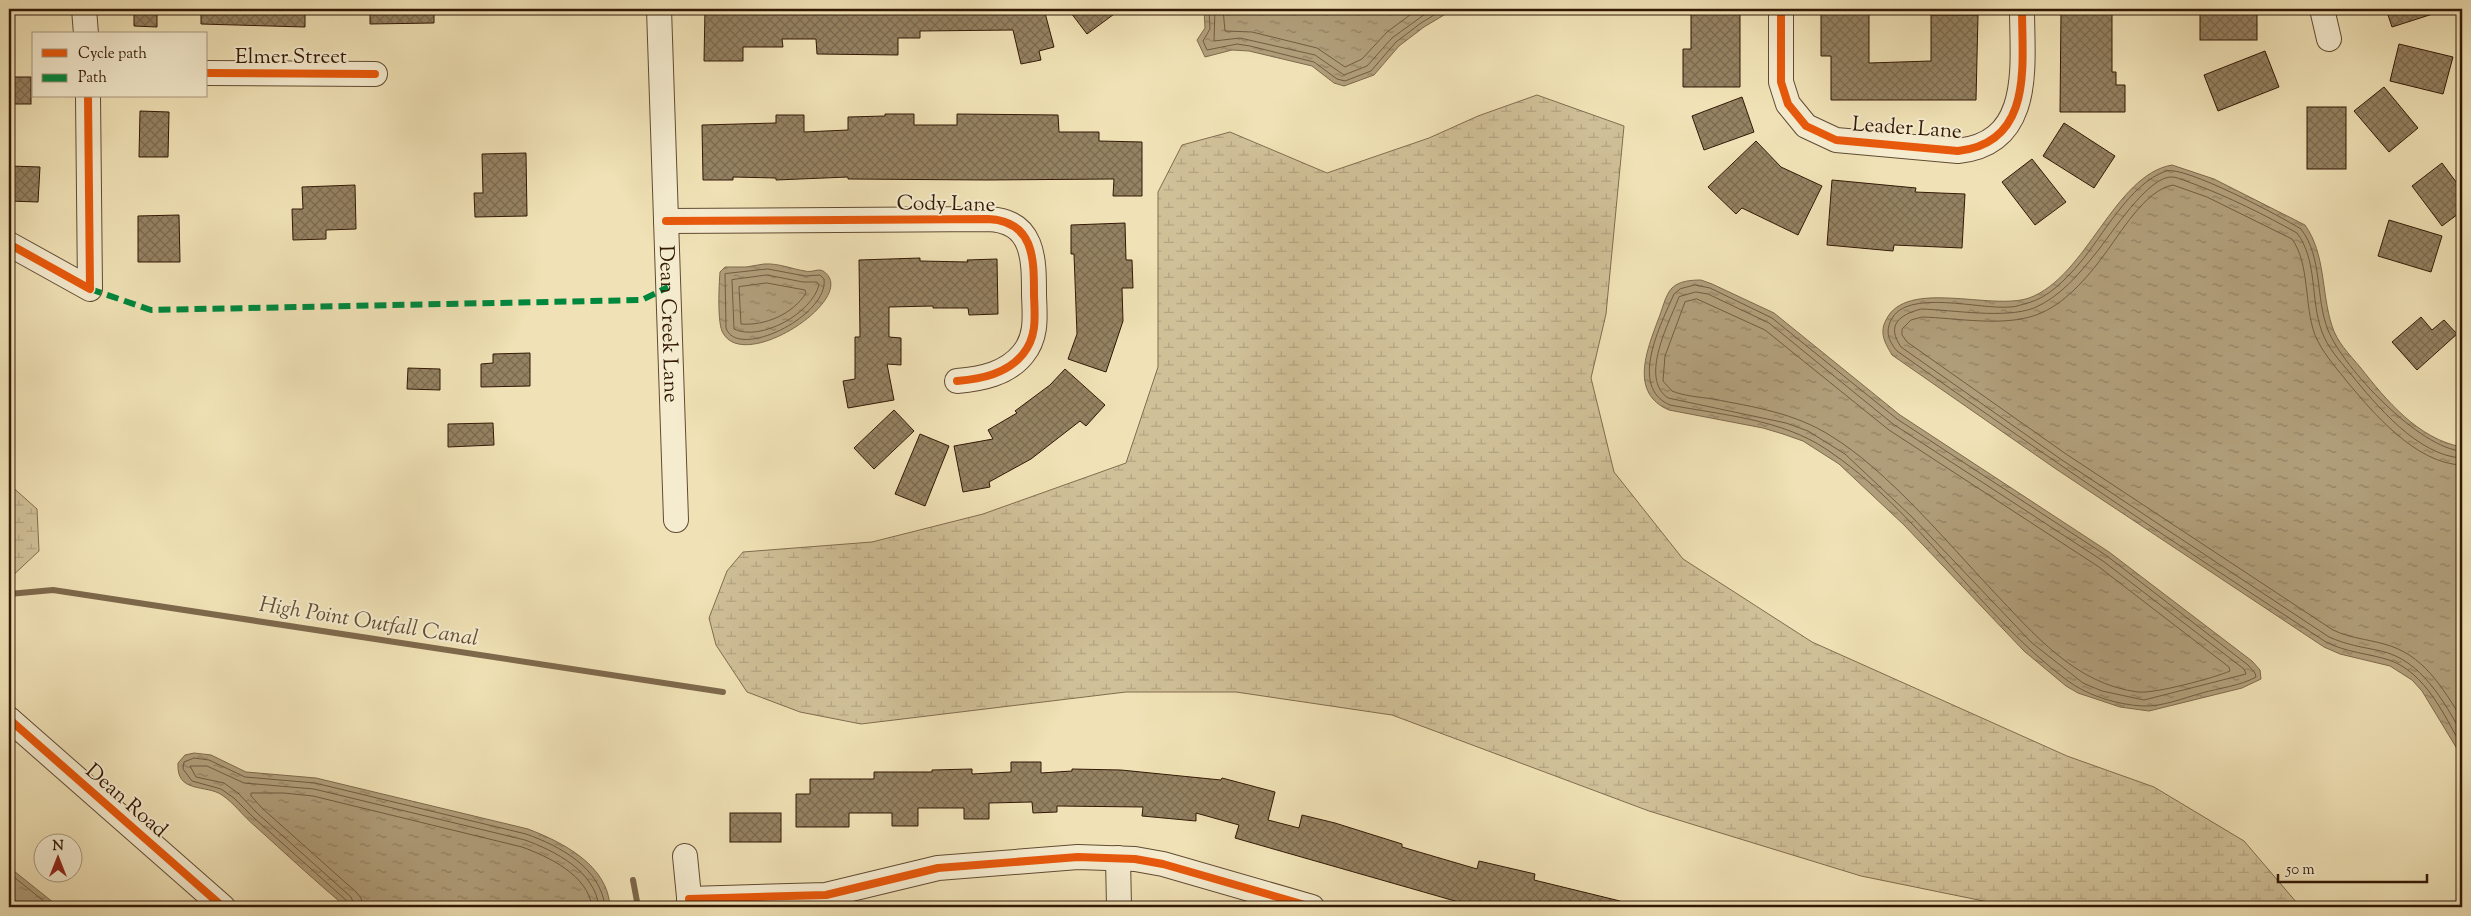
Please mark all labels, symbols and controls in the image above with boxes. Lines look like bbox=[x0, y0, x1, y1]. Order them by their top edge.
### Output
legend bbox=[32, 32, 208, 98]
street label: Elmer Street bbox=[235, 43, 347, 73]
text: Cycle path bbox=[78, 44, 147, 65]
text: Path bbox=[78, 68, 107, 89]
street label: Leader Lane bbox=[1851, 110, 1963, 148]
street label: Cody Lane bbox=[896, 189, 996, 221]
street label: Dean Creek Lane bbox=[650, 245, 685, 403]
water label: High Point Outfall Canal bbox=[257, 590, 481, 656]
street label: Dean Road bbox=[78, 757, 173, 846]
north arrow bbox=[32, 834, 82, 884]
text: N bbox=[52, 837, 64, 857]
scale bar bbox=[2278, 851, 2427, 883]
text: 50 m bbox=[2285, 860, 2315, 881]

